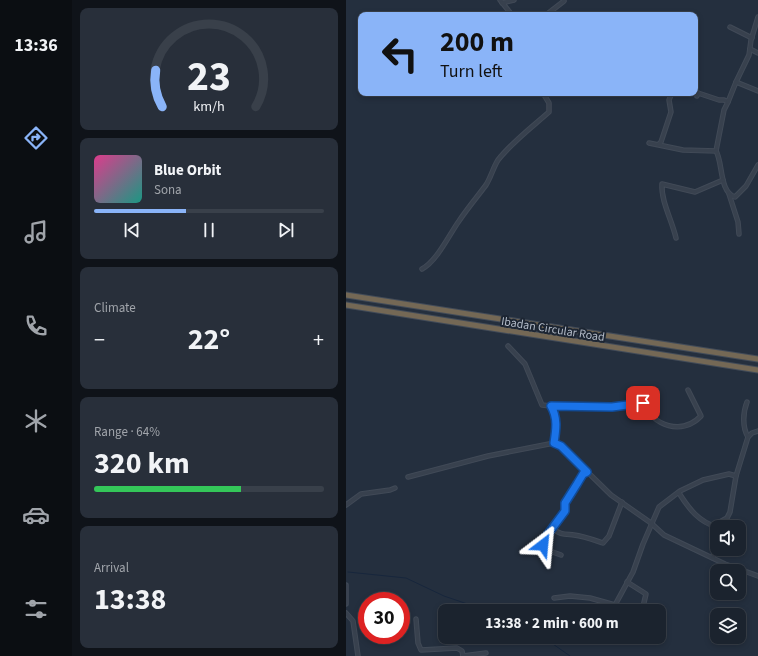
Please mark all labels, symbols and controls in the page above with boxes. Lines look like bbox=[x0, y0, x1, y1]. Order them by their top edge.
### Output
text: 200 m bbox=[440, 22, 514, 62]
icon: left bbox=[374, 28, 426, 80]
text: 13:36 bbox=[14, 33, 58, 58]
text: 23 bbox=[187, 47, 231, 107]
text: Turn left bbox=[440, 59, 502, 84]
text: km/h bbox=[193, 95, 225, 116]
icon: directions bbox=[22, 124, 50, 152]
text: Blue Orbit bbox=[154, 160, 221, 181]
text: Sona bbox=[154, 181, 182, 199]
icon: music bbox=[22, 218, 50, 246]
icon: previous bbox=[121, 219, 143, 241]
icon: pause bbox=[198, 219, 220, 241]
icon: next bbox=[275, 219, 297, 241]
text: Climate bbox=[94, 299, 136, 317]
icon: phone bbox=[22, 312, 50, 340]
street label: Ibadan Circular Road bbox=[500, 313, 606, 346]
text: 22° bbox=[188, 318, 230, 361]
text: − bbox=[94, 324, 105, 356]
text: + bbox=[313, 324, 324, 356]
pin bbox=[626, 386, 660, 420]
icon: arrive bbox=[632, 392, 654, 414]
icon: climate bbox=[22, 407, 50, 435]
text: Range · 64% bbox=[94, 423, 160, 441]
text: 320 km bbox=[94, 442, 190, 485]
icon: car bbox=[22, 501, 50, 529]
map controls bbox=[710, 520, 746, 644]
button: sound bbox=[710, 520, 746, 556]
position arrow bbox=[522, 524, 564, 566]
text: Arrival bbox=[94, 559, 129, 577]
button: search bbox=[710, 564, 746, 600]
text: 13:38 bbox=[94, 578, 166, 621]
speed limit sign: 30 bbox=[358, 592, 410, 644]
icon: filters bbox=[22, 595, 50, 623]
button: layers bbox=[710, 608, 746, 644]
text: 13:38 · 2 min · 600 m bbox=[485, 613, 619, 634]

